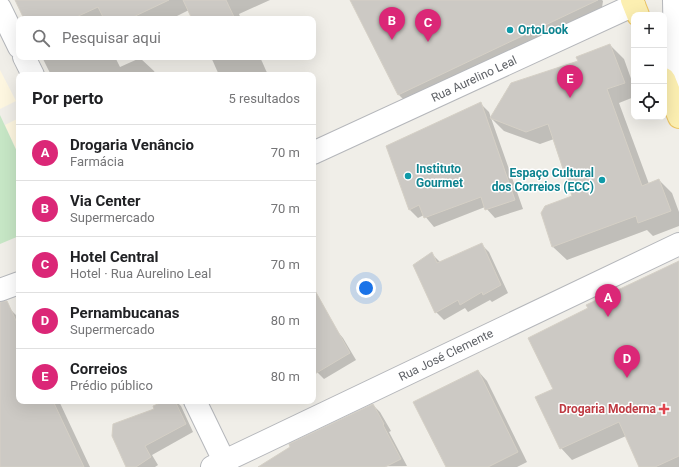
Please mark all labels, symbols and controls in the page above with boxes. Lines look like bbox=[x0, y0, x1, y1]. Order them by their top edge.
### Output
pin: B bbox=[379, 7, 405, 40]
pin: C bbox=[415, 9, 441, 42]
map controls bbox=[631, 12, 667, 120]
button: + bbox=[631, 12, 667, 48]
search box bbox=[16, 16, 316, 60]
place label: OrtoLook bbox=[518, 23, 569, 37]
marker: OrtoLook bbox=[505, 25, 515, 35]
icon: search bbox=[30, 27, 52, 49]
text: Pesquisar aqui bbox=[62, 29, 161, 47]
button: − bbox=[631, 48, 667, 84]
street label: Rua Aurelino Leal bbox=[429, 53, 519, 105]
pin: E bbox=[557, 65, 583, 98]
button: locate bbox=[631, 84, 667, 120]
text: Por perto bbox=[32, 88, 103, 108]
text: 5 resultados bbox=[228, 91, 300, 106]
text: Drogaria Venâncio bbox=[70, 136, 194, 154]
text: A bbox=[41, 145, 49, 160]
text: 70 m bbox=[271, 145, 300, 160]
text: Farmácia bbox=[70, 154, 124, 169]
place label: Instituto Gourmet bbox=[416, 162, 463, 190]
place label: Espaço Cultural dos Correios (ECC) bbox=[492, 166, 594, 194]
marker: Instituto Gourmet bbox=[403, 171, 413, 181]
marker: Espaço Cultural dos Correios (ECC) bbox=[597, 175, 607, 185]
text: Via Center bbox=[70, 192, 141, 210]
text: B bbox=[41, 201, 49, 216]
text: 70 m bbox=[271, 201, 300, 216]
text: Supermercado bbox=[70, 210, 155, 225]
text: Hotel Central bbox=[70, 248, 159, 266]
text: C bbox=[41, 257, 49, 272]
text: 70 m bbox=[271, 257, 300, 272]
text: Hotel · Rua Aurelino Leal bbox=[70, 266, 211, 281]
your location bbox=[356, 278, 376, 298]
pin: A bbox=[595, 284, 621, 317]
text: Pernambucanas bbox=[70, 304, 179, 322]
text: D bbox=[41, 313, 49, 328]
text: 80 m bbox=[271, 313, 300, 328]
text: Supermercado bbox=[70, 322, 155, 337]
street label: Rua José Clemente bbox=[396, 326, 496, 384]
pin: D bbox=[614, 345, 640, 378]
text: Correios bbox=[70, 360, 127, 378]
text: E bbox=[41, 369, 49, 384]
text: 80 m bbox=[271, 369, 300, 384]
text: Prédio público bbox=[70, 378, 153, 393]
place label: Drogaria Moderna bbox=[559, 402, 657, 416]
marker: Drogaria Moderna bbox=[659, 404, 669, 414]

